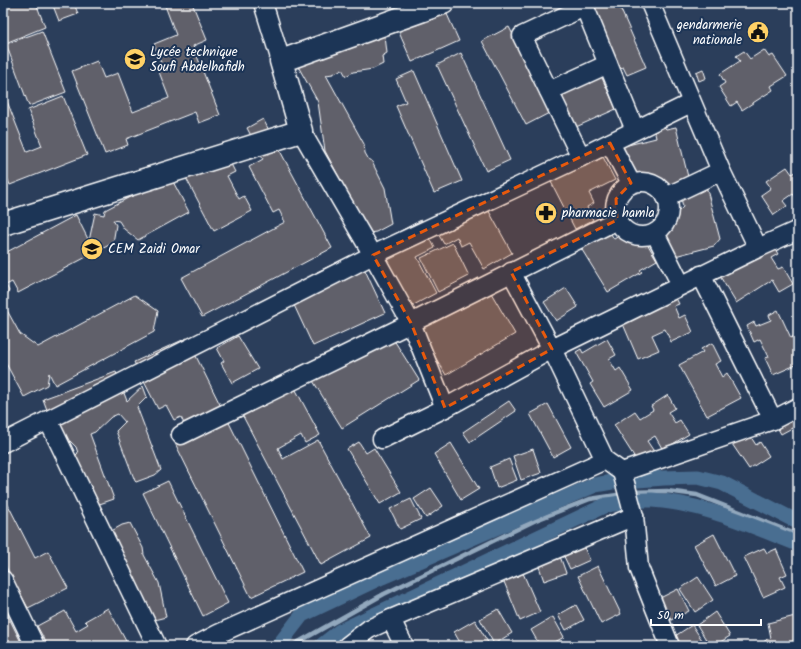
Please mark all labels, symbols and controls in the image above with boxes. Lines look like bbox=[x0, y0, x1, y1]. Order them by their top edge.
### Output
place label: gendarmerie nationale bbox=[676, 15, 742, 51]
public building icon: gendarmerie nationale bbox=[745, 19, 771, 45]
place label: Lycée technique Soufi Abdelhafidh bbox=[150, 42, 245, 78]
school or university icon: Lycée technique Soufi Abdelhafidh bbox=[122, 46, 148, 72]
pharmacy icon: pharmacie hamla bbox=[533, 200, 559, 226]
place label: pharmacie hamla bbox=[561, 203, 655, 224]
school or university icon: CEM Zaidi Omar bbox=[79, 236, 105, 262]
place label: CEM Zaidi Omar bbox=[108, 239, 200, 260]
scale bar bbox=[651, 601, 761, 627]
text: 50 m bbox=[657, 606, 684, 625]

